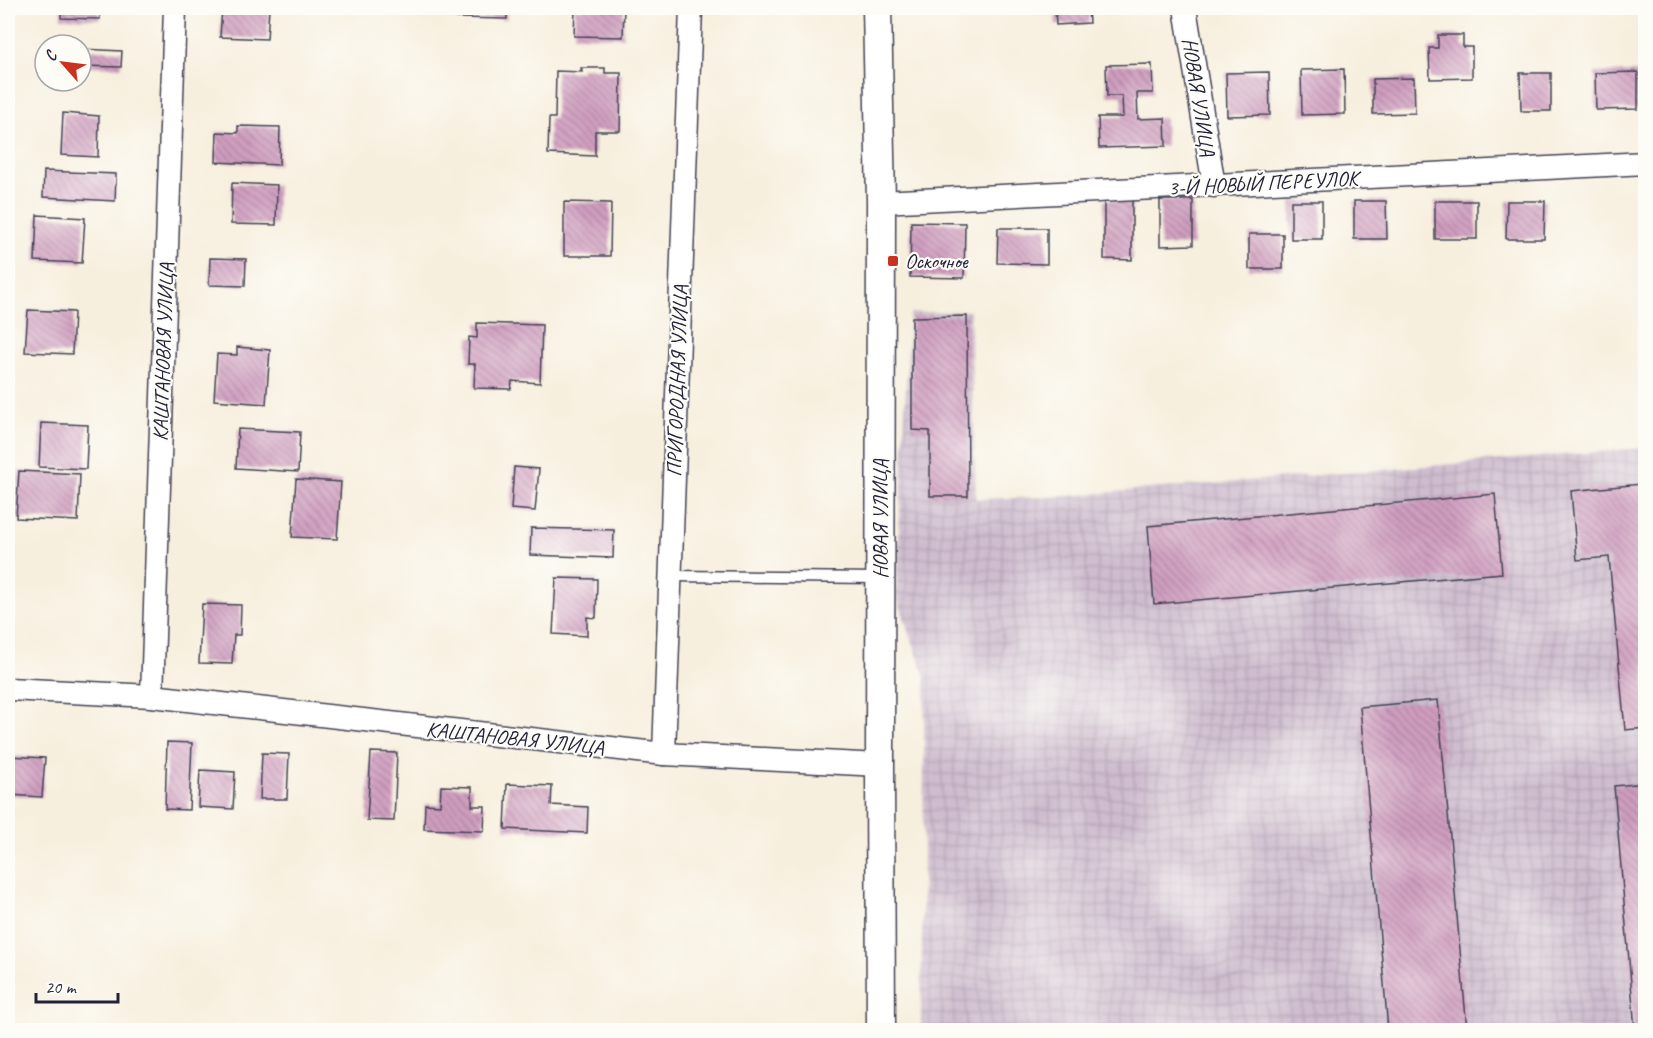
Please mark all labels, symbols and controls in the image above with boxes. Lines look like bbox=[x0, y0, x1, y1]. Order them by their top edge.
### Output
north arrow bbox=[33, 33, 93, 93]
street label: НОВАЯ УЛИЦА bbox=[1177, 36, 1221, 158]
text: С bbox=[40, 46, 62, 65]
street label: 3-Й НОВЫЙ ПЕРЕУЛОК bbox=[1168, 165, 1363, 201]
place label: Оскочное bbox=[905, 248, 969, 274]
marker: Оскочное bbox=[886, 254, 900, 268]
street label: КАШТАНОВАЯ УЛИЦА bbox=[147, 262, 179, 442]
street label: ПРИГОРОДНАЯ УЛИЦА bbox=[661, 284, 693, 477]
street label: НОВАЯ УЛИЦА bbox=[867, 459, 893, 579]
street label: КАШТАНОВАЯ УЛИЦА bbox=[425, 716, 605, 760]
scale bar bbox=[36, 966, 118, 1004]
text: 20 m bbox=[45, 976, 78, 998]

